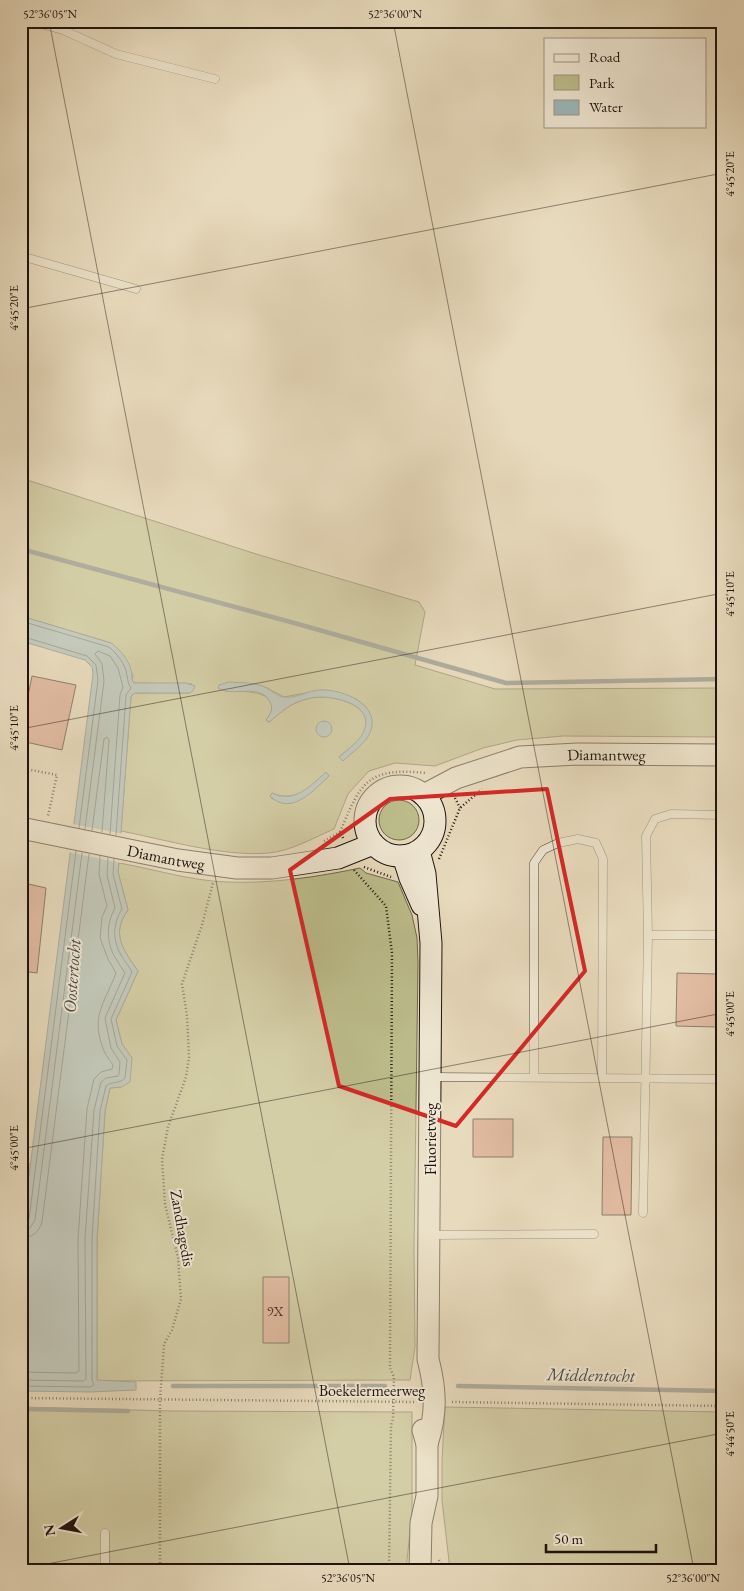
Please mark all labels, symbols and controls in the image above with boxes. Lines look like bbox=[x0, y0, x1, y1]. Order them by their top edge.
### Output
text: 52°36'05"N bbox=[23, 6, 77, 22]
text: 52°36'00"N bbox=[368, 6, 422, 22]
legend bbox=[544, 38, 706, 128]
text: Road bbox=[589, 47, 621, 66]
text: Park bbox=[589, 73, 616, 92]
text: Water bbox=[589, 97, 623, 116]
text: 4°45'20"E bbox=[722, 151, 738, 197]
text: 4°45'20"E bbox=[6, 285, 22, 331]
text: 4°45'10"E bbox=[722, 571, 738, 617]
text: 4°45'10"E bbox=[6, 705, 22, 751]
street label: Diamantweg bbox=[567, 744, 647, 766]
street label: Diamantweg bbox=[125, 840, 207, 875]
water label: Oostertocht bbox=[57, 938, 86, 1014]
text: 4°45'00"E bbox=[722, 991, 738, 1037]
street label: Fluorietweg bbox=[420, 1102, 441, 1175]
text: 4°45'00"E bbox=[6, 1125, 22, 1171]
street label: Zandhagedis bbox=[165, 1188, 200, 1268]
house number: 9X bbox=[267, 1302, 283, 1320]
water label: Middentocht bbox=[546, 1362, 636, 1387]
street label: Boekelermeerweg bbox=[319, 1380, 426, 1401]
text: 4°44'50"E bbox=[722, 1411, 738, 1457]
north arrow bbox=[38, 1504, 88, 1554]
scale bar bbox=[546, 1521, 656, 1553]
text: N bbox=[39, 1523, 59, 1538]
text: 50 m bbox=[554, 1529, 583, 1548]
text: 52°36'05"N bbox=[321, 1570, 375, 1586]
text: 52°36'00"N bbox=[666, 1570, 720, 1586]

